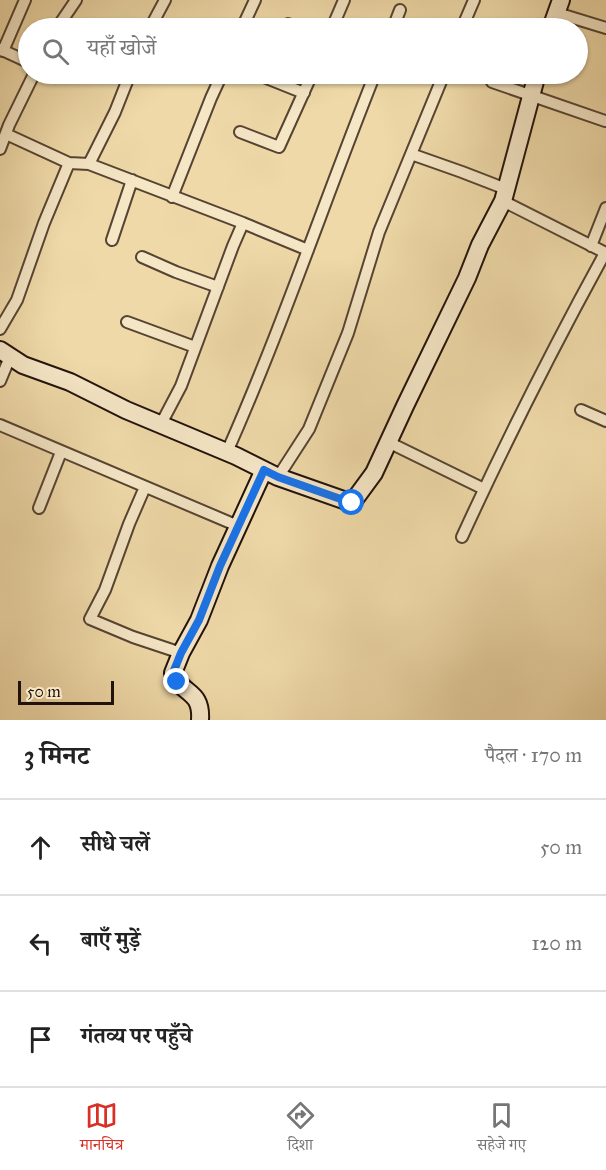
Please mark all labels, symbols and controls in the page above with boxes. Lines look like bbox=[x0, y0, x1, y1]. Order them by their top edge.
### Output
search box bbox=[18, 18, 588, 84]
text: यहाँ खोजें bbox=[87, 34, 156, 61]
icon: search bbox=[39, 35, 72, 68]
route start bbox=[338, 489, 364, 515]
route end bbox=[163, 668, 189, 694]
scale bar bbox=[18, 678, 114, 706]
text: 50 m bbox=[27, 682, 61, 701]
text: 3 मिनट bbox=[24, 739, 89, 771]
text: पैदल · 170 m bbox=[485, 743, 582, 767]
text: सीधे चलें bbox=[81, 830, 150, 857]
icon: ahead bbox=[24, 831, 57, 864]
text: 50 m bbox=[540, 835, 582, 859]
text: बाएँ मुड़ें bbox=[81, 926, 140, 953]
icon: left bbox=[24, 927, 57, 960]
text: 120 m bbox=[531, 931, 582, 955]
text: गंतव्य पर पहुँचे bbox=[81, 1022, 192, 1049]
icon: arrive bbox=[24, 1023, 57, 1056]
tab: मानचित्र bbox=[80, 1099, 124, 1160]
tab: दिशा bbox=[284, 1099, 317, 1160]
tab: सहेजे गए bbox=[477, 1099, 526, 1160]

